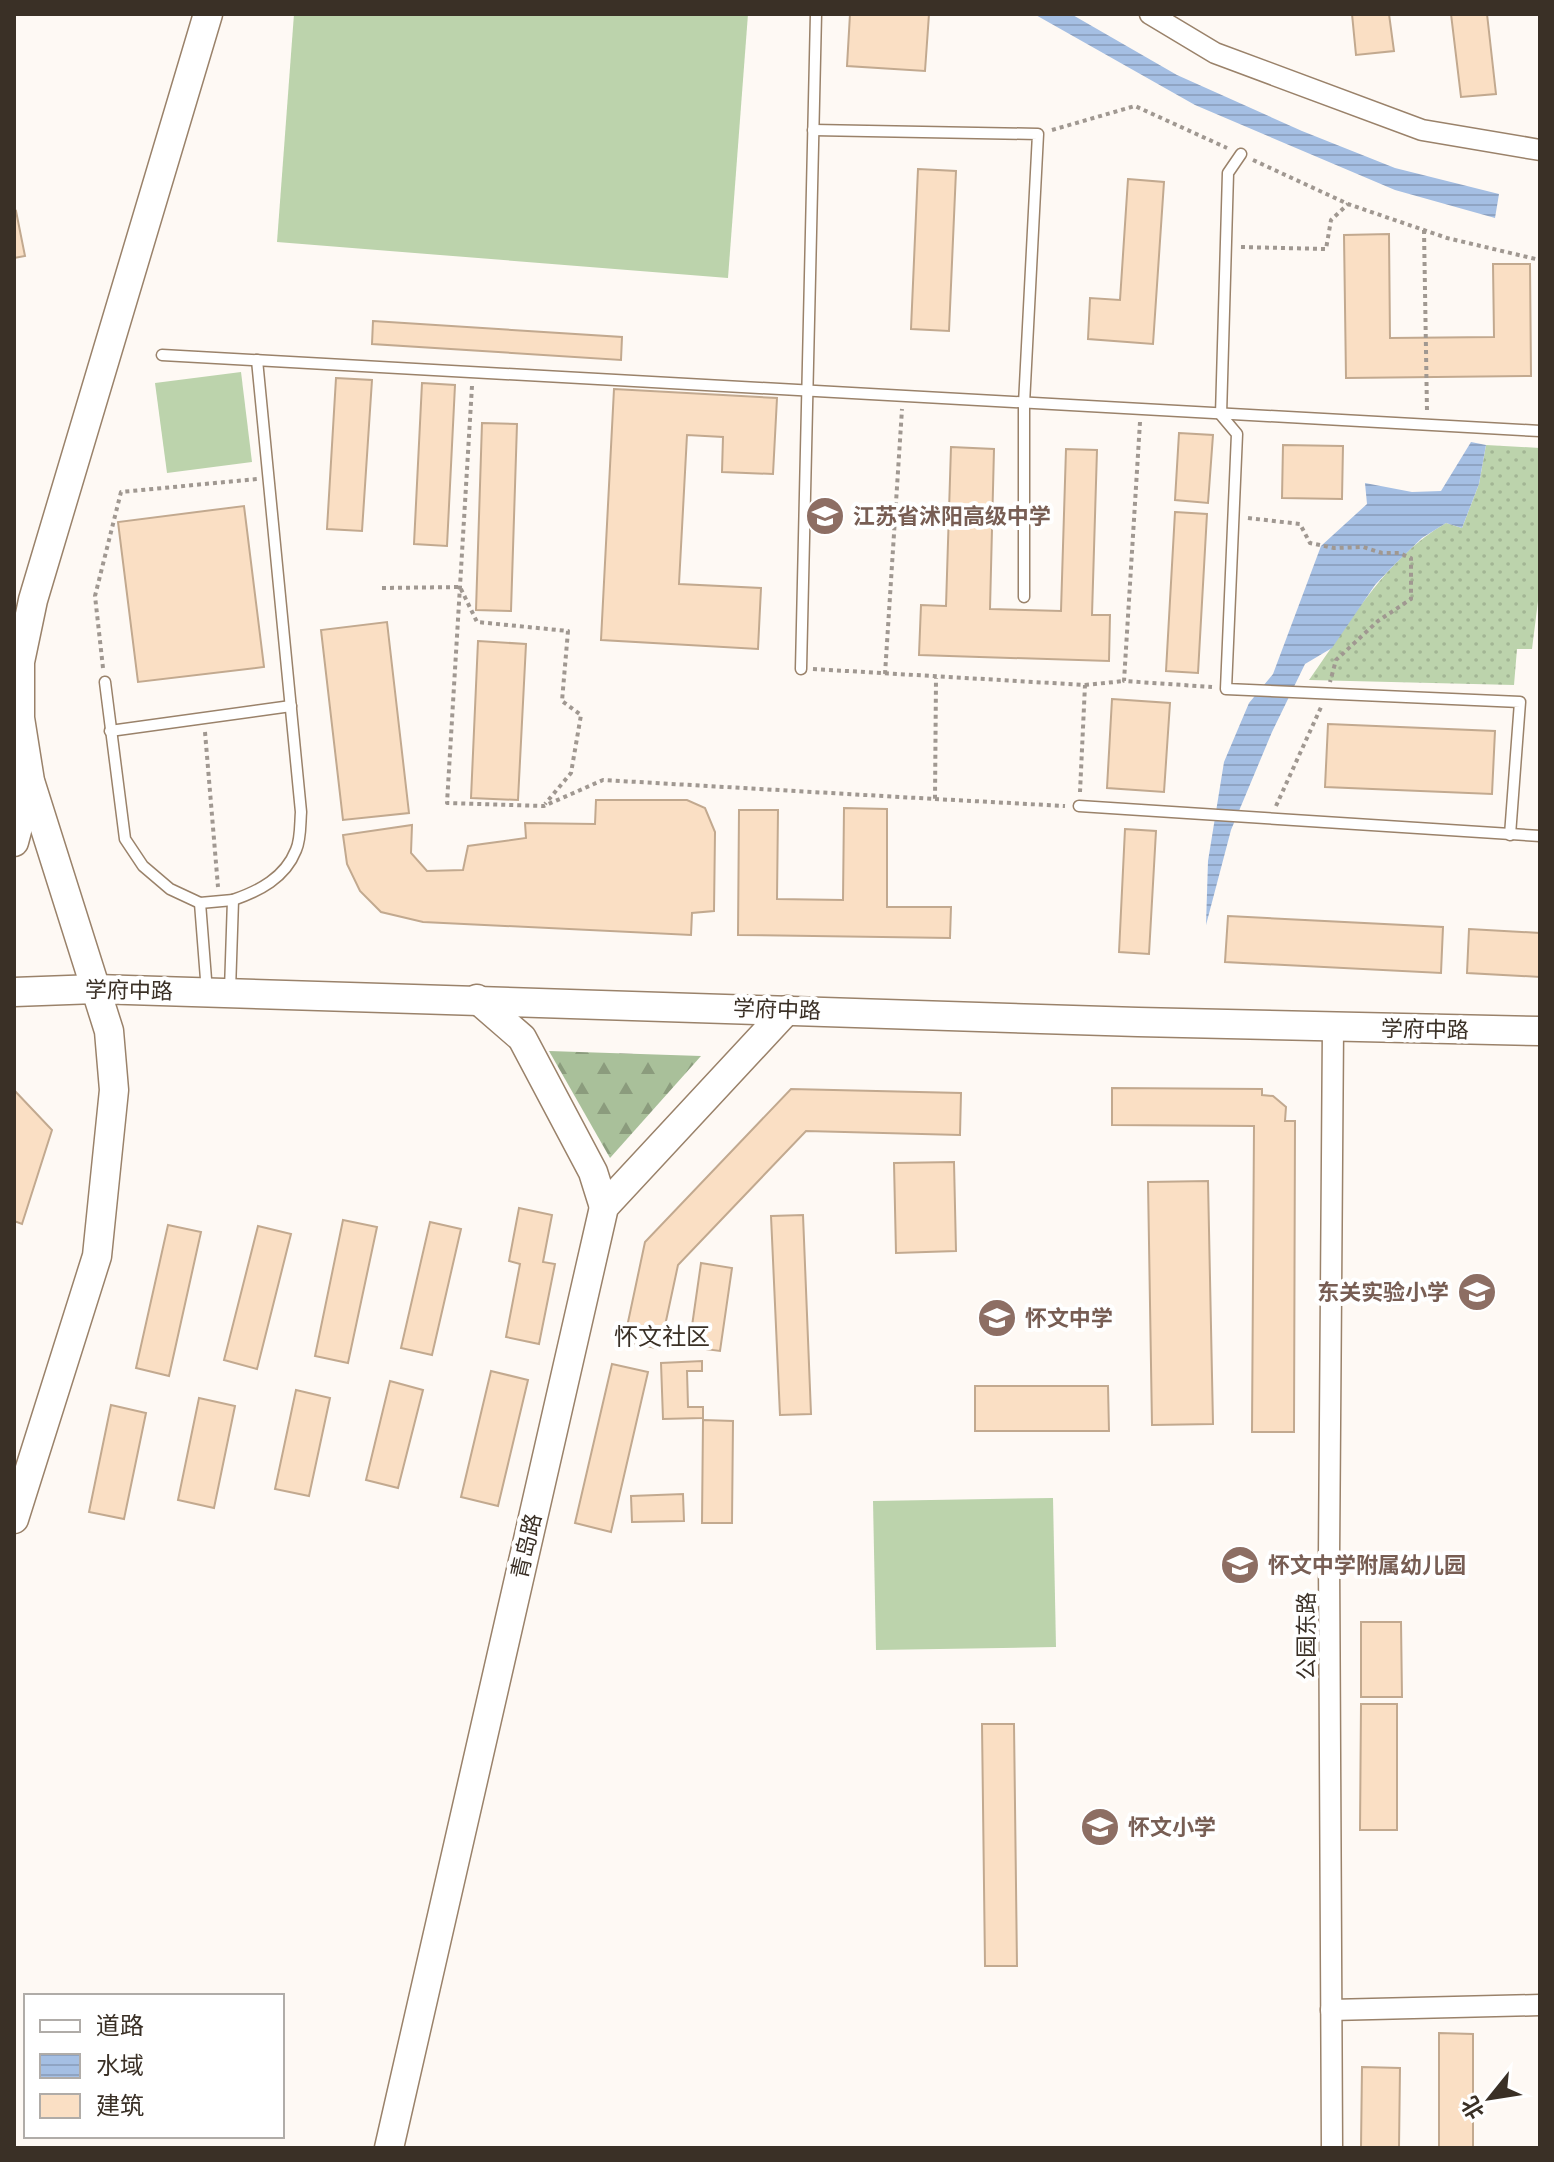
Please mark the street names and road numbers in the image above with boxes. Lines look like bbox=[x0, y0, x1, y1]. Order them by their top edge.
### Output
street label: 学府中路 bbox=[85, 973, 173, 1007]
street label: 学府中路 bbox=[732, 991, 822, 1027]
street label: 学府中路 bbox=[1381, 1012, 1469, 1046]
street label: 青岛路 bbox=[503, 1510, 549, 1582]
street label: 公园东路 bbox=[1290, 1592, 1322, 1680]

